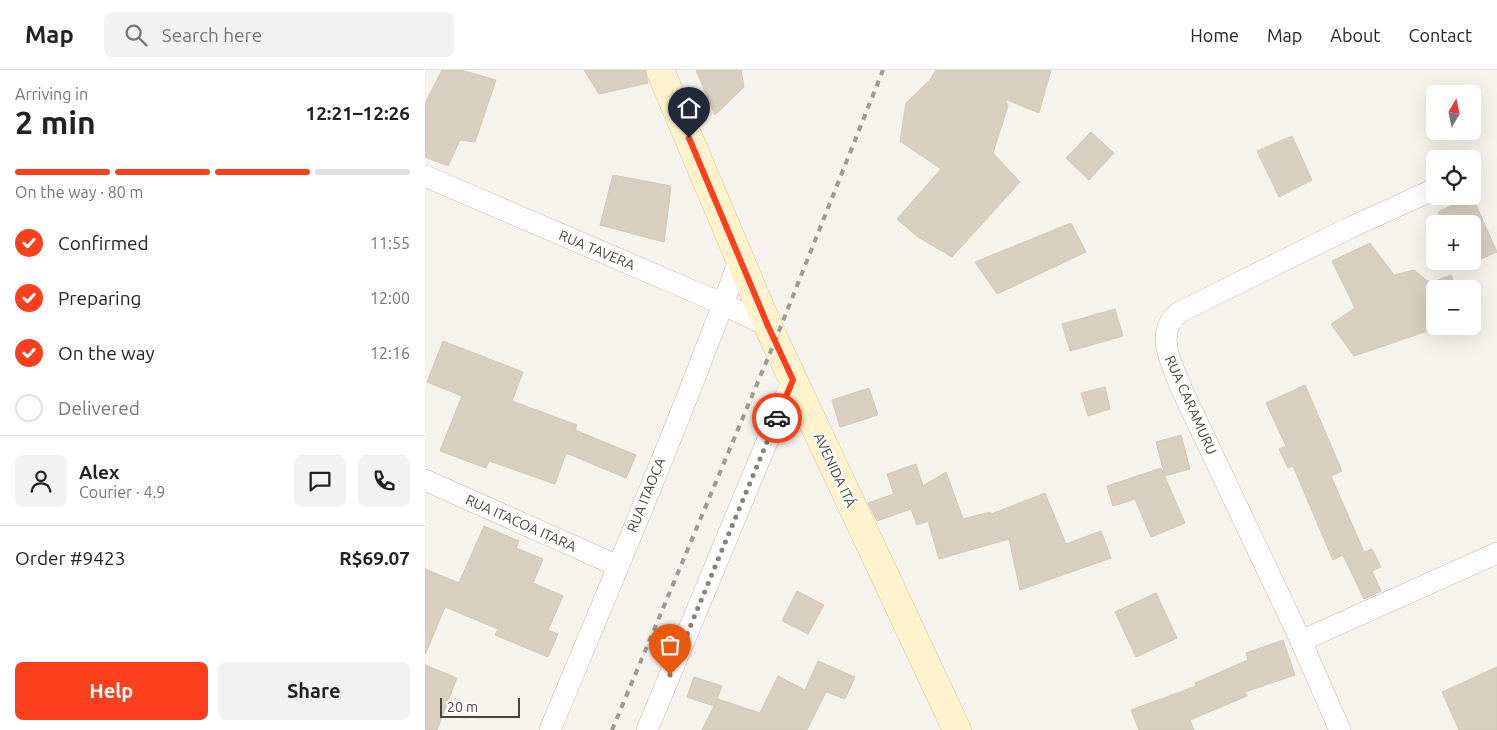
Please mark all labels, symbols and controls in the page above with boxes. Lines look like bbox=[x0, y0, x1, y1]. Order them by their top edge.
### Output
search box bbox=[104, 12, 454, 57]
text: Map bbox=[25, 21, 74, 48]
icon: search bbox=[122, 21, 150, 49]
text: Search here bbox=[162, 24, 262, 46]
text: Home bbox=[1190, 25, 1239, 45]
text: Map bbox=[1267, 25, 1302, 45]
text: About bbox=[1330, 25, 1380, 45]
text: Contact bbox=[1408, 25, 1472, 45]
text: Arriving in bbox=[15, 85, 88, 103]
north arrow bbox=[1426, 85, 1481, 140]
map controls bbox=[1426, 85, 1481, 335]
pin bbox=[668, 87, 710, 138]
icon: home bbox=[675, 94, 703, 122]
text: 12:21–12:26 bbox=[305, 102, 410, 124]
text: 2 min bbox=[15, 104, 96, 140]
button: locate bbox=[1426, 150, 1481, 205]
text: On the way · 80 m bbox=[15, 183, 143, 201]
button: + bbox=[1426, 215, 1481, 270]
street label: RUA TAVERA bbox=[557, 227, 637, 273]
icon: check bbox=[15, 229, 43, 257]
text: Confirmed bbox=[58, 232, 149, 254]
text: 11:55 bbox=[370, 234, 410, 252]
button: − bbox=[1426, 280, 1481, 335]
icon: check bbox=[15, 284, 43, 312]
text: Preparing bbox=[58, 287, 142, 309]
text: 12:00 bbox=[370, 289, 410, 307]
icon: check bbox=[15, 339, 43, 367]
text: On the way bbox=[58, 342, 155, 364]
text: 12:16 bbox=[370, 344, 410, 362]
street label: RUA CARAMURU bbox=[1162, 353, 1220, 457]
courier bbox=[752, 393, 802, 443]
text: Delivered bbox=[58, 397, 140, 419]
icon: car bbox=[763, 404, 791, 432]
street label: AVENIDA ITÁ bbox=[811, 430, 860, 510]
button: person bbox=[15, 455, 67, 507]
button: chat bbox=[294, 455, 346, 507]
button: phone bbox=[358, 455, 410, 507]
street label: RUA ITAOCA bbox=[624, 455, 668, 535]
text: Alex bbox=[79, 461, 119, 483]
text: Courier · 4.9 bbox=[79, 483, 165, 501]
street label: RUA ITACOA ITARA bbox=[463, 491, 579, 555]
text: Order #9423 bbox=[15, 547, 125, 569]
text: R$69.07 bbox=[339, 547, 410, 569]
pin bbox=[649, 624, 691, 675]
icon: bag bbox=[656, 631, 684, 659]
button: Help bbox=[15, 662, 208, 720]
button: Share bbox=[218, 662, 410, 720]
scale bar bbox=[440, 695, 520, 718]
text: 20 m bbox=[447, 699, 478, 715]

